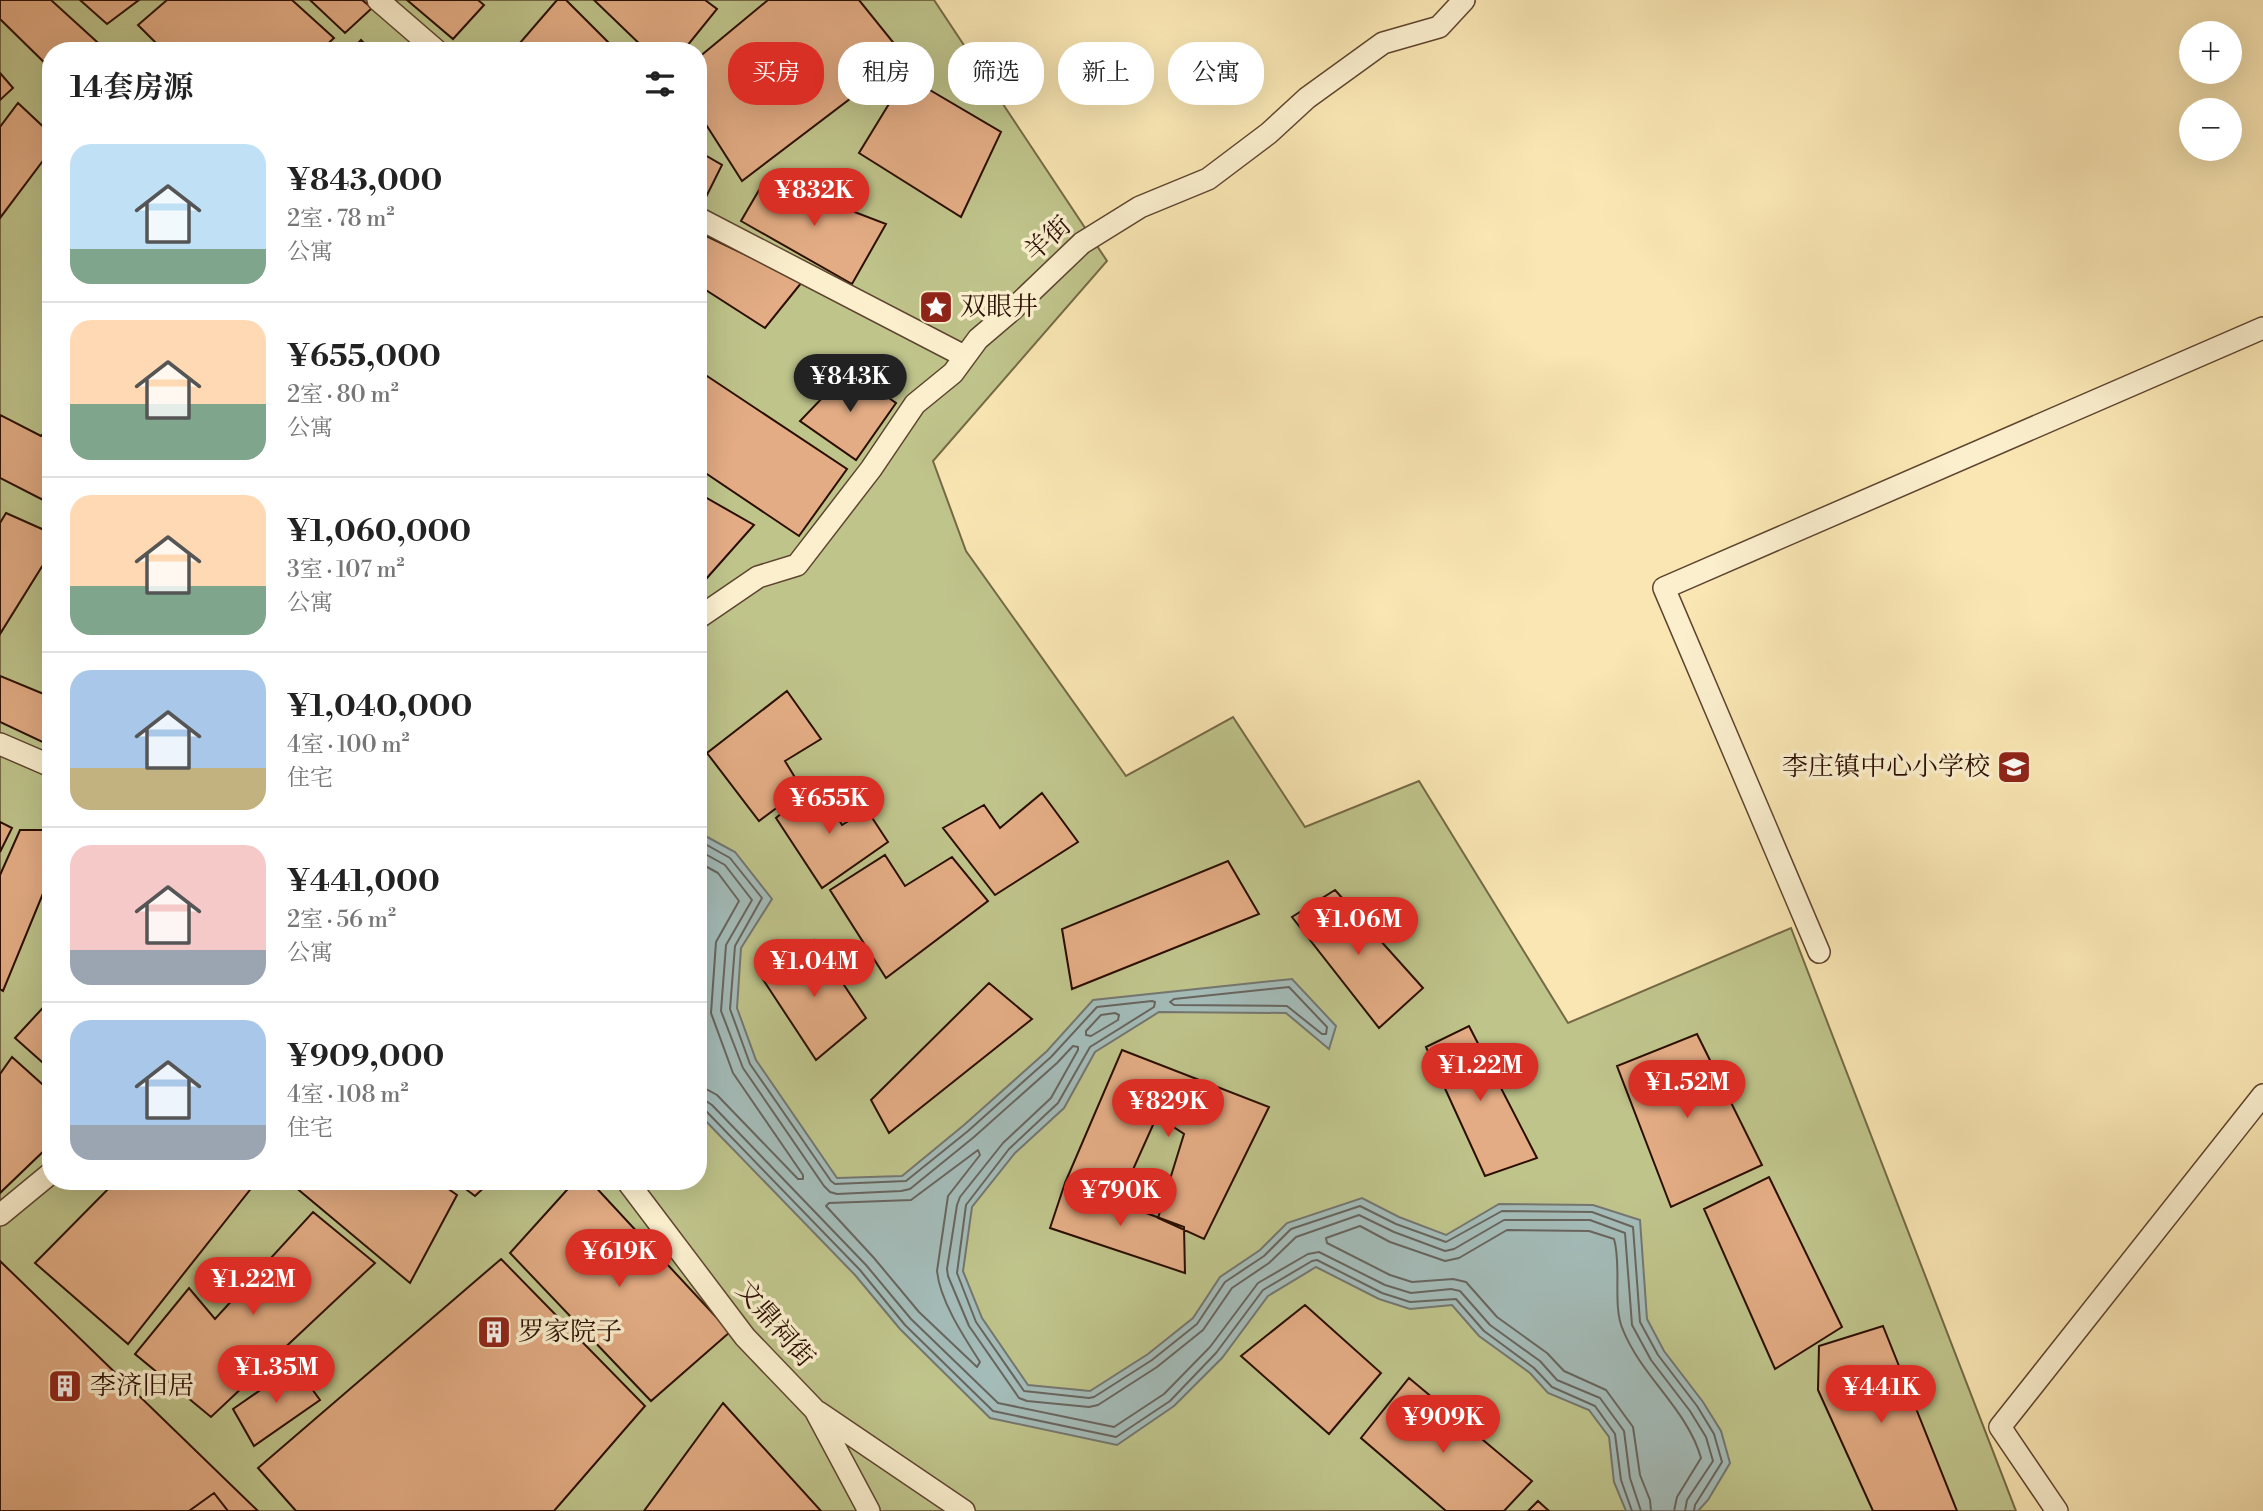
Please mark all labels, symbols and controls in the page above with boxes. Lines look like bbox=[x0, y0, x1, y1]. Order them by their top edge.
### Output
map controls bbox=[2179, 21, 2242, 161]
button: + bbox=[2179, 21, 2242, 84]
chip: 买房 bbox=[728, 42, 824, 105]
chip: 租房 bbox=[838, 42, 934, 105]
chip: 筛选 bbox=[948, 42, 1044, 105]
chip: 新上 bbox=[1058, 42, 1154, 105]
chip: 公寓 bbox=[1168, 42, 1264, 105]
icon: filters bbox=[641, 65, 679, 103]
text: 14套房源 bbox=[70, 69, 193, 107]
button: − bbox=[2179, 98, 2242, 161]
text: ¥843,000 bbox=[287, 162, 442, 200]
pin: ¥832K bbox=[765, 168, 863, 228]
icon: home bbox=[126, 172, 210, 256]
text: ¥832K bbox=[774, 177, 854, 205]
text: 2室 · 78 m² bbox=[287, 205, 395, 233]
street label: 羊街 bbox=[1018, 210, 1078, 268]
text: 公寓 bbox=[287, 238, 333, 266]
place icon: 双眼井 bbox=[917, 288, 955, 326]
place label: 双眼井 bbox=[960, 291, 1038, 323]
text: ¥655,000 bbox=[287, 338, 441, 376]
icon: home bbox=[126, 348, 210, 432]
pin: ¥843K bbox=[801, 354, 899, 414]
text: ¥843K bbox=[810, 363, 890, 391]
text: 2室 · 80 m² bbox=[287, 381, 399, 409]
text: 公寓 bbox=[287, 414, 333, 442]
text: ¥1,060,000 bbox=[287, 513, 471, 551]
icon: home bbox=[126, 523, 210, 607]
text: 3室 · 107 m² bbox=[287, 556, 405, 584]
text: 公寓 bbox=[287, 589, 333, 617]
text: ¥1,040,000 bbox=[287, 688, 472, 726]
icon: home bbox=[126, 698, 210, 782]
text: 4室 · 100 m² bbox=[287, 731, 410, 759]
school or university icon: 李庄镇中心小学校 bbox=[1995, 748, 2033, 786]
place label: 李庄镇中心小学校 bbox=[1782, 751, 1990, 783]
text: 住宅 bbox=[287, 764, 333, 792]
pin: ¥655K bbox=[780, 776, 878, 836]
text: ¥655K bbox=[789, 785, 869, 813]
text: ¥441,000 bbox=[287, 863, 440, 901]
icon: home bbox=[126, 873, 210, 957]
pin: ¥1.06M bbox=[1301, 898, 1415, 957]
text: 2室 · 56 m² bbox=[287, 906, 396, 934]
text: ¥1.06M bbox=[1314, 906, 1402, 934]
text: 公寓 bbox=[287, 939, 333, 967]
pin: ¥1.04M bbox=[757, 940, 871, 999]
text: ¥1.04M bbox=[770, 948, 858, 976]
text: ¥909,000 bbox=[287, 1038, 444, 1076]
pin: ¥1.22M bbox=[1423, 1044, 1537, 1103]
icon: home bbox=[126, 1048, 210, 1132]
text: ¥1.22M bbox=[1437, 1052, 1523, 1080]
pin: ¥1.52M bbox=[1630, 1060, 1744, 1120]
text: ¥1.52M bbox=[1644, 1069, 1730, 1097]
pin: ¥829K bbox=[1119, 1080, 1217, 1139]
text: 4室 · 108 m² bbox=[287, 1081, 408, 1109]
text: ¥829K bbox=[1128, 1088, 1208, 1116]
text: 住宅 bbox=[287, 1114, 333, 1142]
pin: ¥790K bbox=[1071, 1168, 1169, 1228]
text: ¥790K bbox=[1080, 1177, 1160, 1205]
pin: ¥619K bbox=[570, 1230, 668, 1289]
text: ¥619K bbox=[581, 1238, 657, 1266]
pin: ¥1.22M bbox=[196, 1258, 310, 1317]
text: ¥1.22M bbox=[210, 1266, 296, 1294]
street label: 文鼎祠街 bbox=[729, 1274, 821, 1374]
building icon: 罗家院子 bbox=[475, 1313, 513, 1351]
place label: 罗家院子 bbox=[518, 1316, 622, 1348]
pin: ¥1.35M bbox=[219, 1346, 333, 1405]
text: ¥1.35M bbox=[234, 1354, 318, 1382]
pin: ¥441K bbox=[1832, 1366, 1930, 1425]
building icon: 李济旧居 bbox=[46, 1367, 84, 1405]
place label: 李济旧居 bbox=[90, 1370, 194, 1402]
text: ¥441K bbox=[1842, 1374, 1920, 1402]
pin: ¥909K bbox=[1394, 1396, 1492, 1455]
text: ¥909K bbox=[1402, 1404, 1484, 1432]

